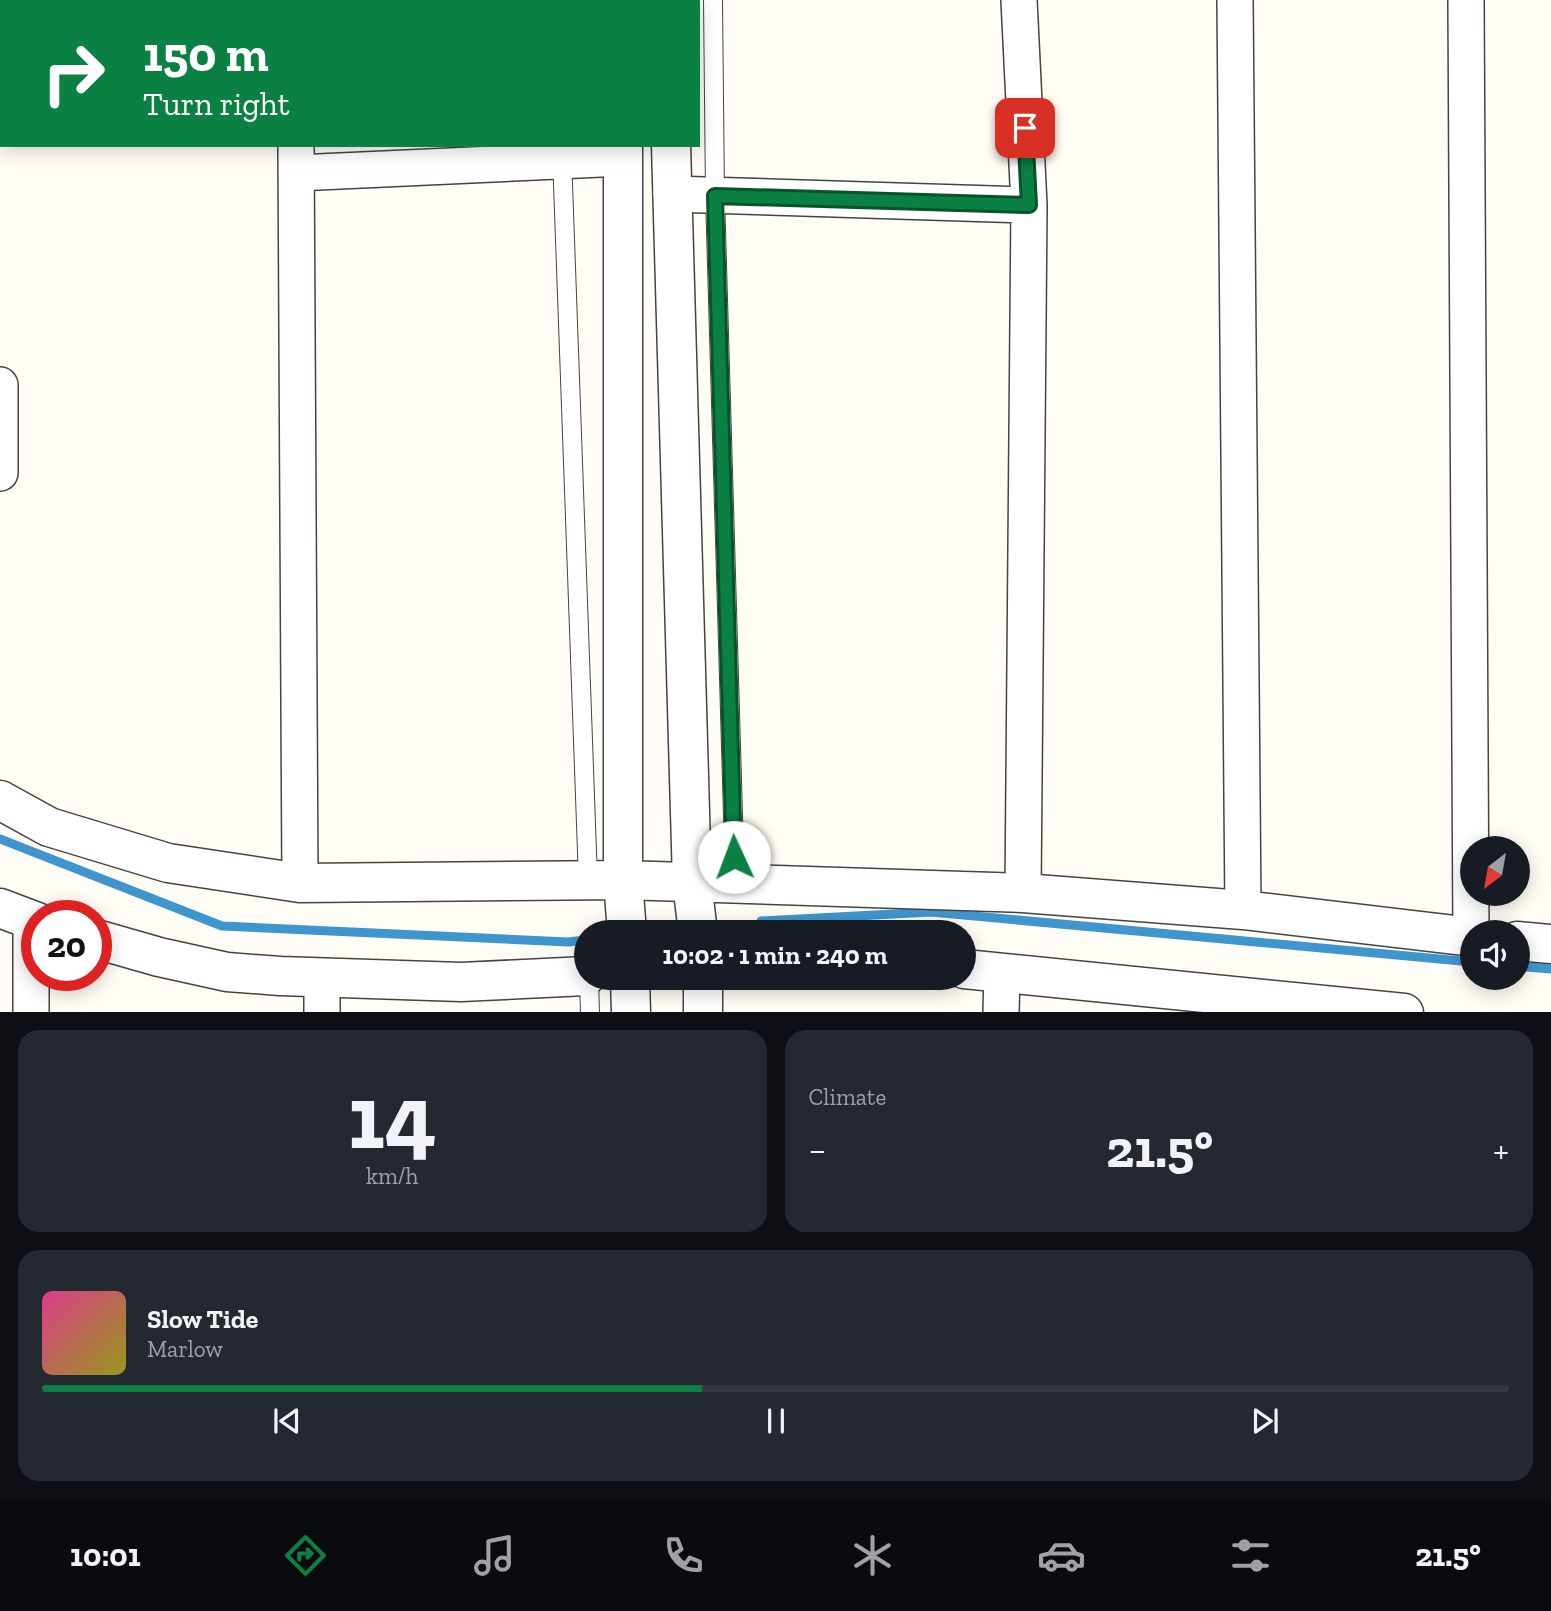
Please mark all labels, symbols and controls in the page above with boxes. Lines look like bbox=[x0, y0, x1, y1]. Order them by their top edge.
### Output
text: 150 m bbox=[143, 25, 269, 84]
icon: right bbox=[28, 28, 119, 119]
text: Turn right bbox=[143, 85, 290, 123]
pin bbox=[995, 98, 1055, 158]
icon: arrive bbox=[1006, 109, 1044, 147]
position arrow bbox=[697, 820, 771, 894]
north arrow bbox=[1460, 836, 1530, 906]
map controls bbox=[1460, 836, 1530, 990]
speed limit sign: 20 bbox=[21, 900, 112, 991]
button: sound bbox=[1460, 920, 1530, 990]
text: 10:02 · 1 min · 240 m bbox=[662, 939, 888, 971]
text: 14 bbox=[348, 1062, 437, 1171]
text: Climate bbox=[809, 1083, 886, 1111]
text: 21.5° bbox=[1106, 1118, 1213, 1180]
text: − bbox=[809, 1127, 826, 1173]
text: + bbox=[1493, 1127, 1509, 1173]
text: km/h bbox=[366, 1162, 419, 1190]
text: Slow Tide bbox=[147, 1303, 258, 1335]
text: Marlow bbox=[147, 1335, 223, 1363]
icon: previous bbox=[268, 1402, 306, 1440]
icon: pause bbox=[757, 1402, 795, 1440]
icon: next bbox=[1246, 1402, 1284, 1440]
icon: directions bbox=[281, 1531, 330, 1580]
icon: music bbox=[470, 1531, 519, 1580]
icon: phone bbox=[659, 1531, 708, 1580]
icon: climate bbox=[848, 1531, 897, 1580]
icon: car bbox=[1037, 1531, 1086, 1580]
icon: filters bbox=[1226, 1531, 1275, 1580]
text: 10:01 bbox=[70, 1536, 141, 1574]
text: 21.5° bbox=[1415, 1536, 1481, 1574]

